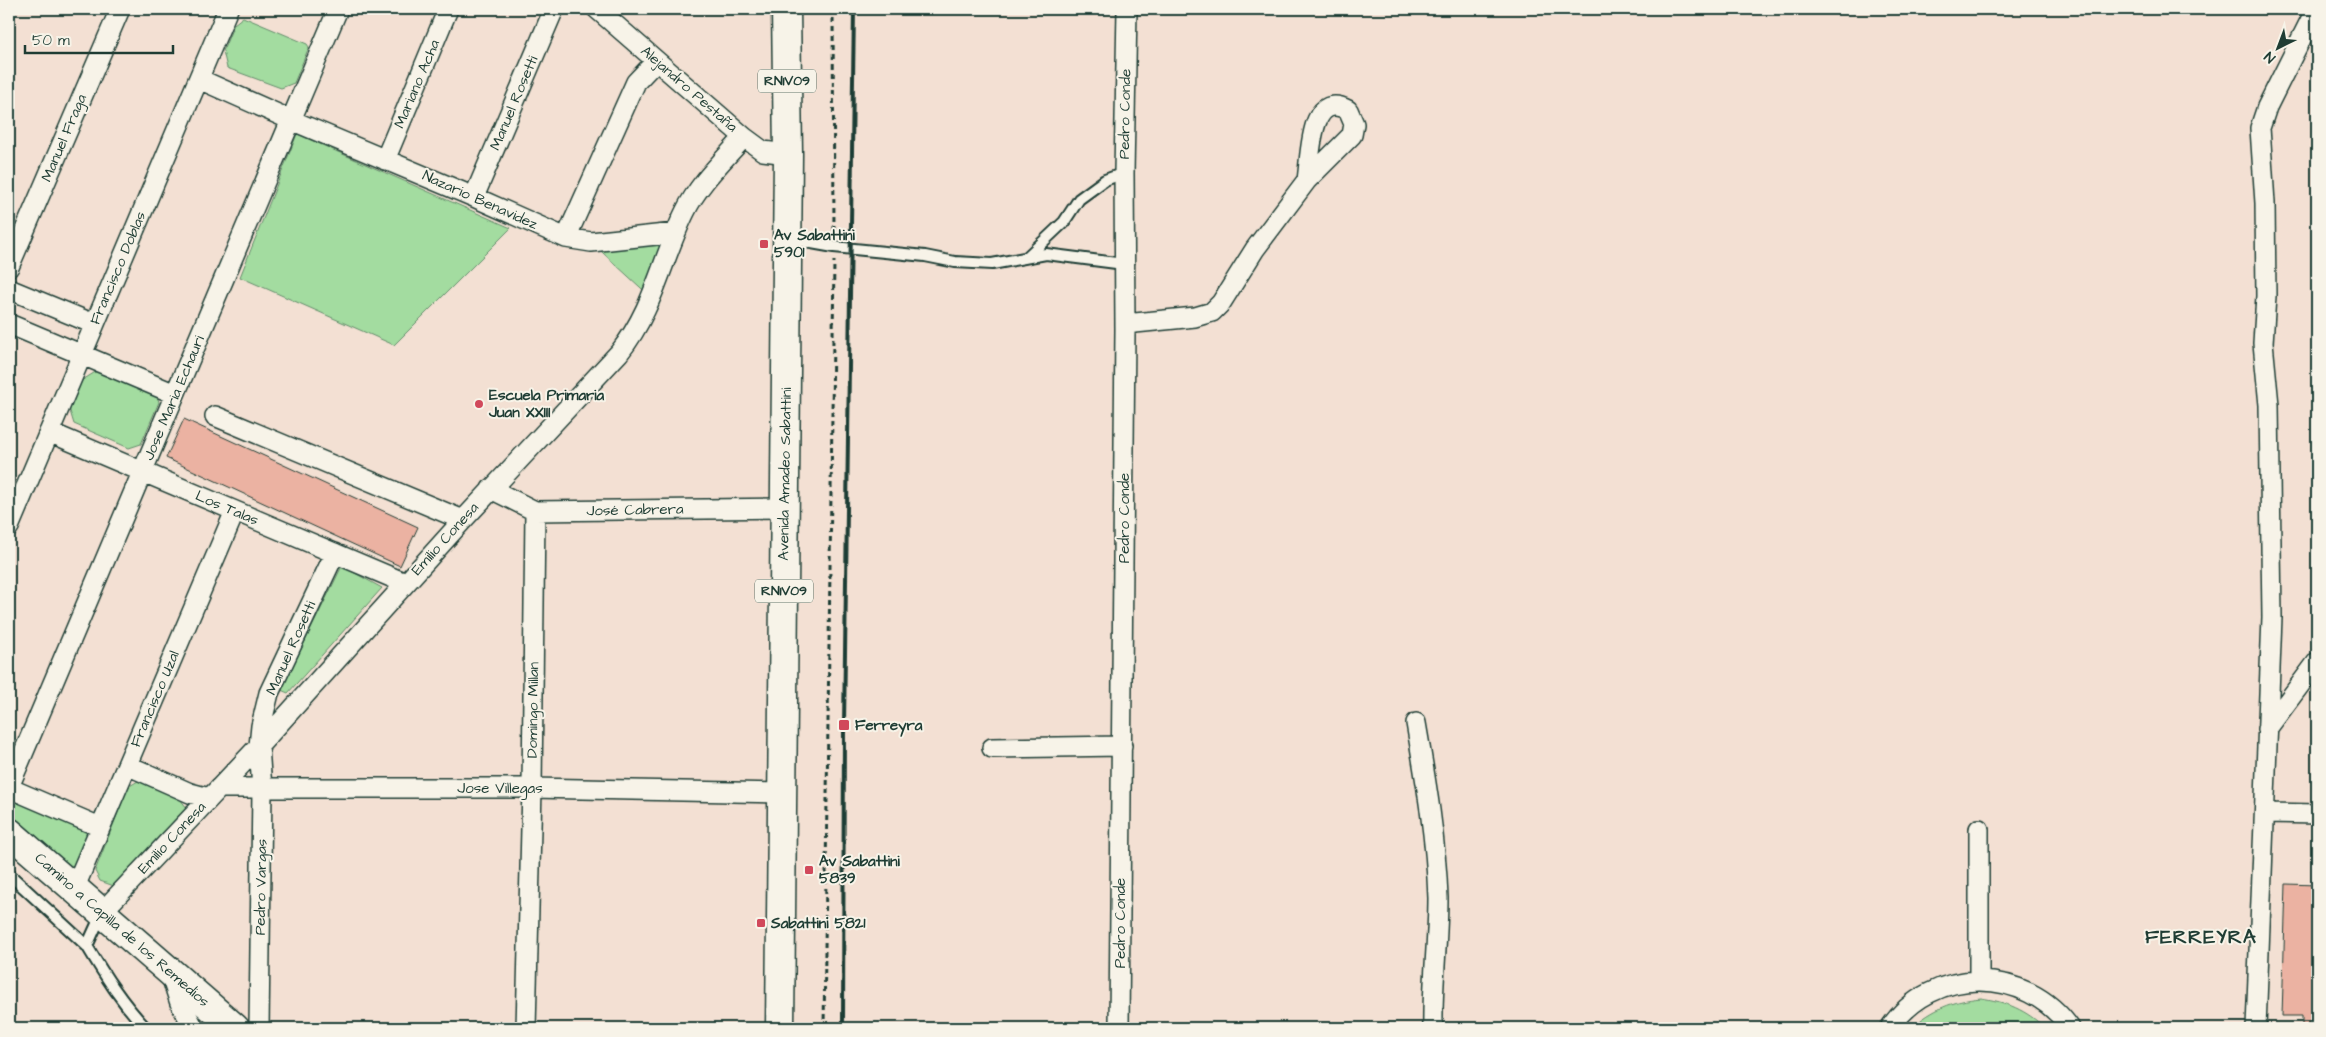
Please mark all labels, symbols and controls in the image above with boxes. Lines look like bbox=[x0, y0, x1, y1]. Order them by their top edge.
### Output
scale bar bbox=[25, 22, 172, 54]
north arrow bbox=[2254, 22, 2304, 72]
text: 50 m bbox=[32, 30, 70, 51]
street label: Mariano Acha bbox=[389, 36, 445, 132]
street label: Alejandro Pestaña bbox=[636, 41, 742, 137]
text: N bbox=[2260, 46, 2280, 67]
street label: Manuel Rosetti bbox=[485, 52, 544, 154]
street label: Pedro Conde bbox=[1114, 69, 1136, 159]
road number: RN1V09 bbox=[758, 70, 816, 92]
street label: Manuel Fraga bbox=[36, 91, 93, 185]
street label: Nazario Benavidez bbox=[419, 165, 542, 235]
street label: Francisco Doblas bbox=[85, 208, 152, 328]
place label: Av Sabattini 5901 bbox=[774, 225, 856, 263]
marker: Av Sabattini 5901 bbox=[758, 238, 770, 250]
street label: Jose Maria Echauri bbox=[138, 332, 210, 464]
place label: Escuela Primaria Juan XXIII bbox=[488, 385, 605, 423]
street label: Avenida Amadeo Sabattini bbox=[773, 386, 797, 561]
marker: Escuela Primaria Juan XXIII bbox=[473, 398, 485, 410]
street label: Pedro Conde bbox=[1114, 473, 1135, 563]
street label: Los Talas bbox=[192, 485, 262, 531]
street label: Emilio Conesa bbox=[407, 498, 484, 580]
street label: José Cabrera bbox=[586, 499, 684, 521]
road number: RN1V09 bbox=[755, 580, 813, 602]
street label: Manuel Rosetti bbox=[261, 597, 321, 698]
street label: Francisco Uzal bbox=[125, 648, 185, 750]
street label: Domingo Millan bbox=[522, 661, 545, 758]
place label: Ferreyra bbox=[855, 715, 923, 737]
marker: Ferreyra bbox=[837, 718, 851, 732]
street label: Jose Villegas bbox=[457, 778, 543, 800]
street label: Emilio Conesa bbox=[133, 797, 211, 879]
street label: Pedro Vargas bbox=[250, 838, 273, 935]
street label: Camino a Capilla de los Remedios bbox=[30, 848, 214, 1012]
place label: Av Sabattini 5839 bbox=[819, 851, 901, 889]
marker: Av Sabattini 5839 bbox=[803, 864, 815, 876]
street label: Pedro Conde bbox=[1110, 878, 1131, 968]
place label: Sabattini 5821 bbox=[770, 913, 865, 934]
marker: Sabattini 5821 bbox=[755, 917, 767, 929]
district label: FERREYRA bbox=[2145, 923, 2257, 951]

